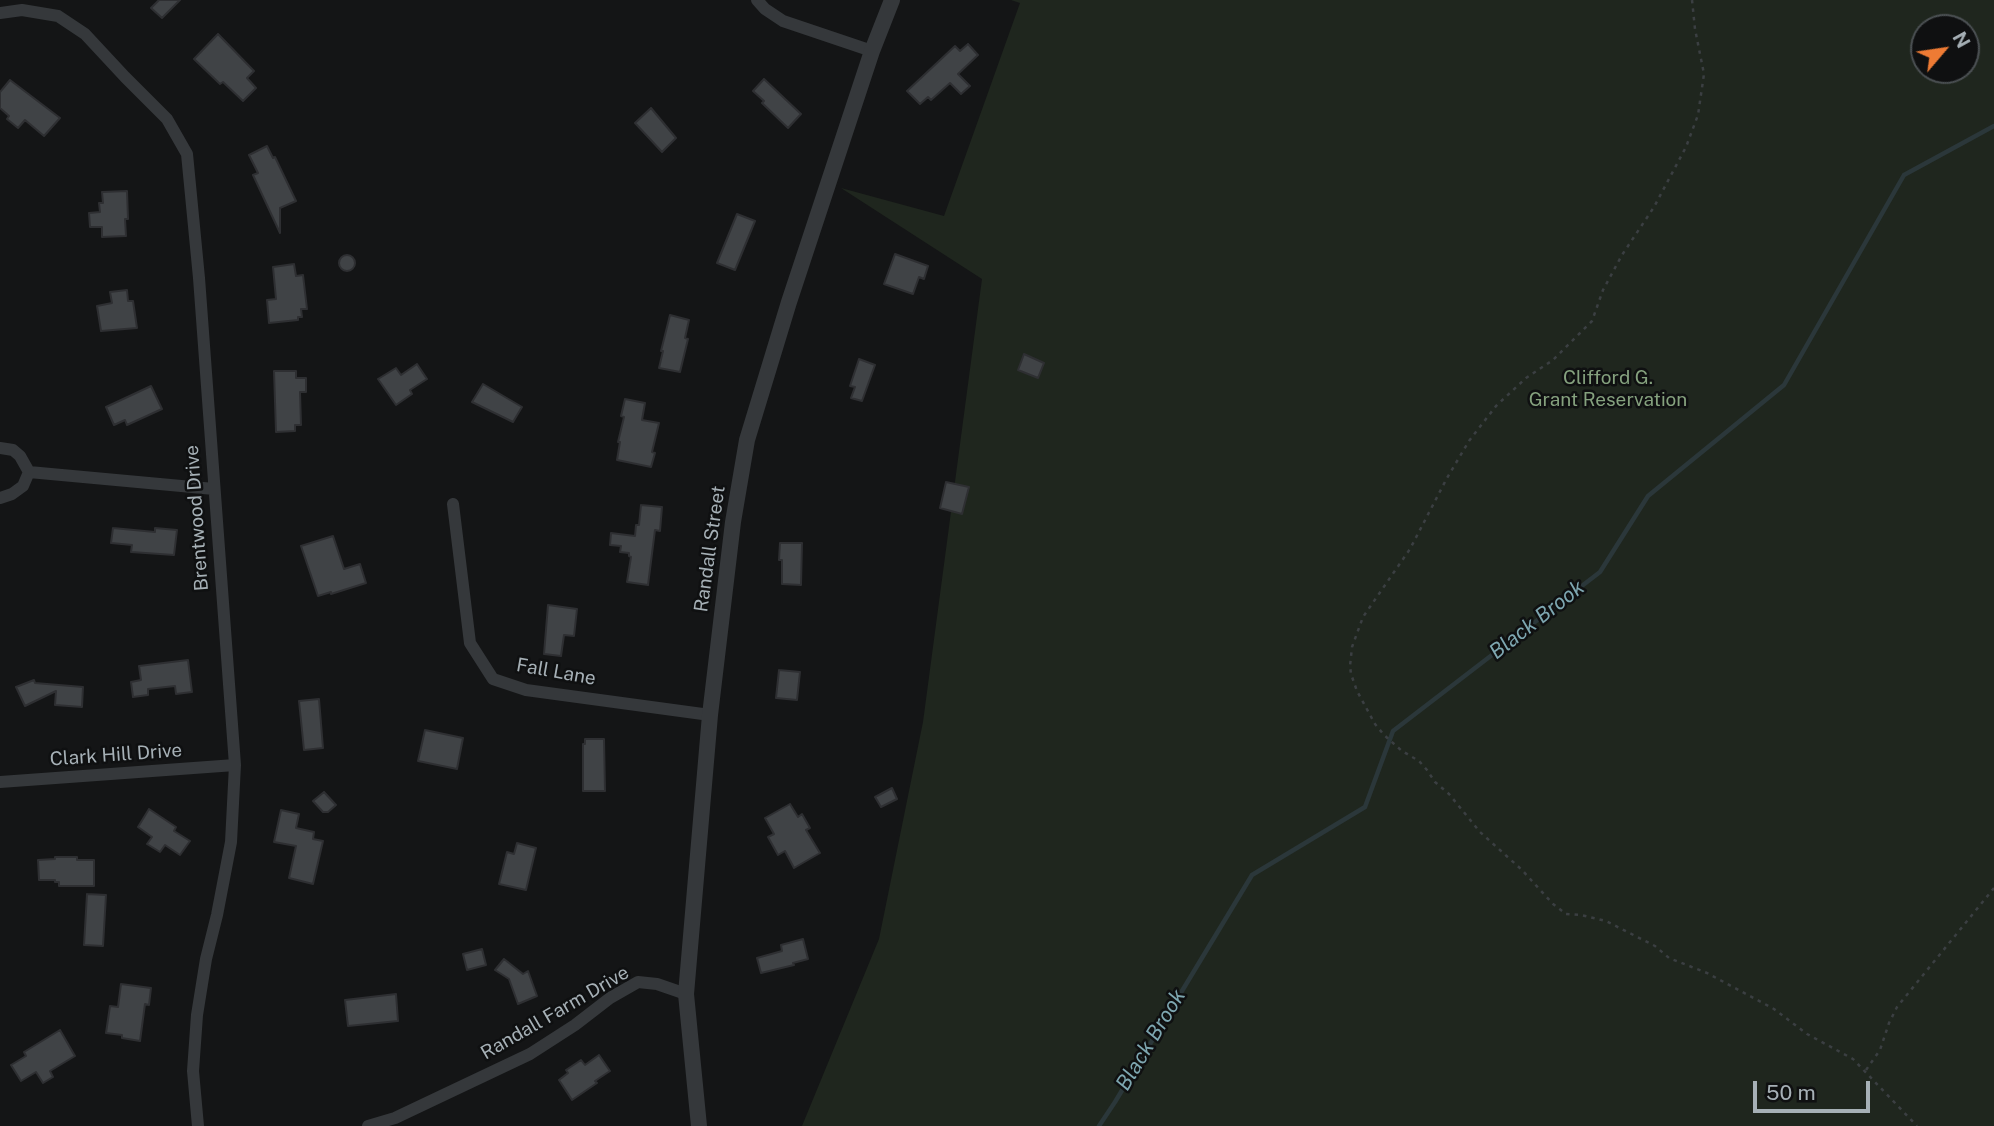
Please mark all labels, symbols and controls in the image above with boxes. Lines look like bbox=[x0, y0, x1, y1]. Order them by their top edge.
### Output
north arrow bbox=[1910, 14, 1980, 84]
text: N bbox=[1948, 28, 1975, 52]
park label: Clifford G. Grant Reservation bbox=[1529, 367, 1687, 411]
street label: Brentwood Drive bbox=[181, 444, 213, 592]
street label: Randall Street bbox=[690, 484, 730, 614]
water label: Black Brook bbox=[1484, 575, 1590, 665]
street label: Fall Lane bbox=[514, 654, 598, 690]
street label: Clark Hill Drive bbox=[49, 739, 183, 771]
street label: Randall Farm Drive bbox=[477, 961, 633, 1065]
water label: Black Brook bbox=[1111, 985, 1191, 1095]
scale bar bbox=[1756, 1066, 1873, 1110]
text: 50 m bbox=[1766, 1080, 1816, 1105]

